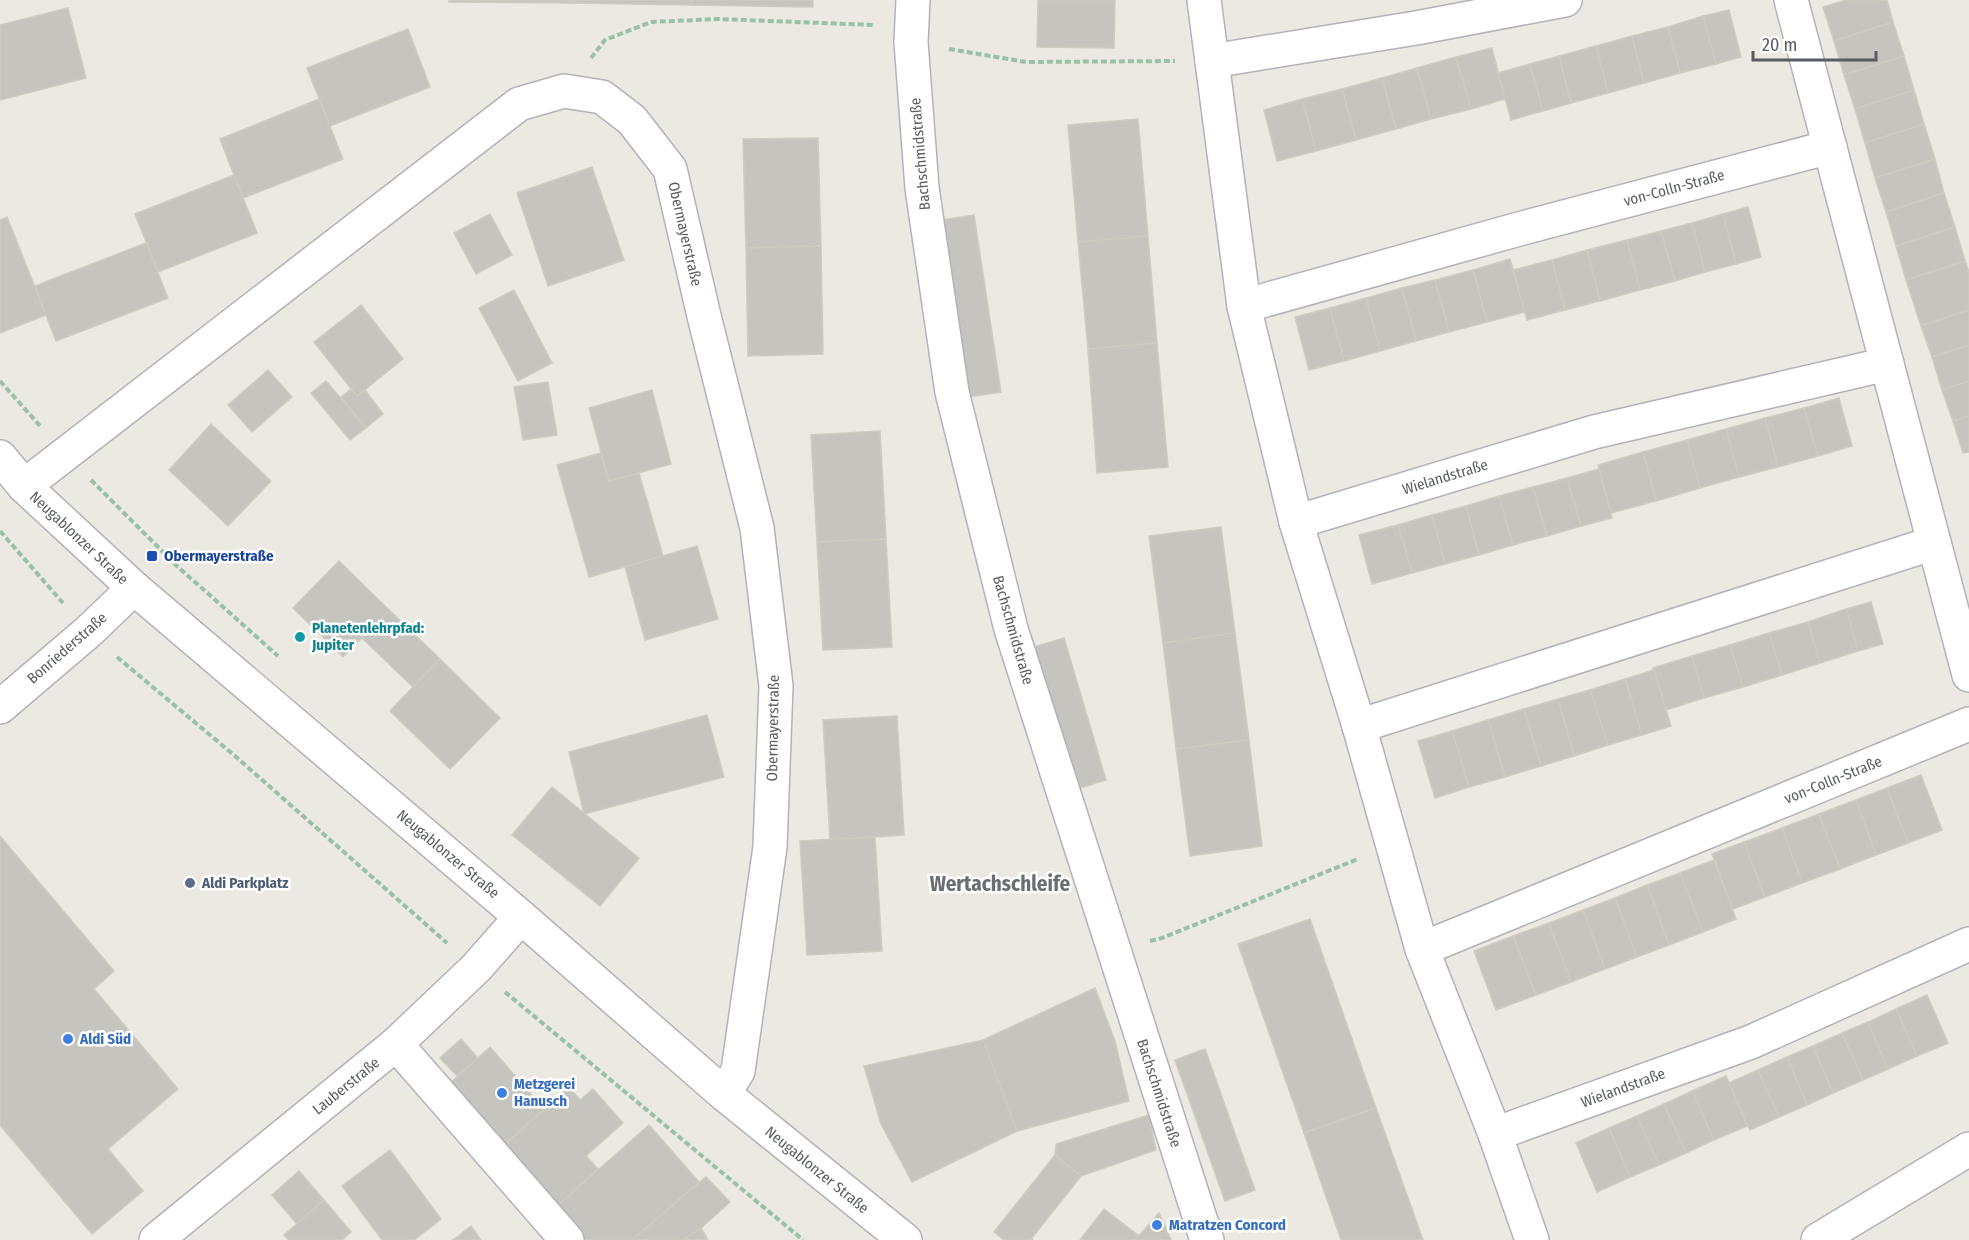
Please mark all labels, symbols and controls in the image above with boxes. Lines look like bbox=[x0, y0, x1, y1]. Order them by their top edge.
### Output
scale bar bbox=[1753, 24, 1876, 62]
text: 20 m bbox=[1762, 34, 1797, 56]
street label: Bachschmidstraße bbox=[906, 97, 934, 211]
street label: von-Colln-Straße bbox=[1622, 166, 1726, 210]
street label: Obermayerstraße bbox=[664, 180, 706, 288]
street label: Wielandstraße bbox=[1400, 455, 1490, 499]
street label: Neugablonzer Straße bbox=[26, 488, 132, 588]
place label: Obermayerstraße bbox=[164, 547, 274, 565]
marker: Obermayerstraße bbox=[145, 549, 159, 563]
street label: Bachschmidstraße bbox=[989, 573, 1037, 687]
street label: Bonriederstraße bbox=[23, 608, 111, 688]
place label: Planetenlehrpfad: Jupiter bbox=[311, 619, 425, 654]
marker: Planetenlehrpfad: Jupiter bbox=[293, 630, 307, 644]
street label: Obermayerstraße bbox=[763, 675, 783, 781]
street label: von-Colln-Straße bbox=[1781, 752, 1885, 808]
street label: Neugablonzer Straße bbox=[393, 806, 503, 902]
district label: Wertachschleife bbox=[930, 871, 1071, 897]
place label: Aldi Parkplatz bbox=[201, 874, 289, 892]
marker: Aldi Parkplatz bbox=[183, 876, 197, 890]
place label: Aldi Süd bbox=[79, 1030, 131, 1048]
marker: Aldi Süd bbox=[61, 1032, 75, 1046]
street label: Bachschmidstraße bbox=[1133, 1037, 1185, 1149]
street label: Lauberstraße bbox=[309, 1054, 383, 1118]
street label: Wielandstraße bbox=[1578, 1064, 1668, 1112]
place label: Metzgerei Hanusch bbox=[514, 1075, 575, 1110]
marker: Metzgerei Hanusch bbox=[495, 1086, 509, 1100]
street label: Neugablonzer Straße bbox=[762, 1123, 872, 1217]
place label: Matratzen Concord bbox=[1169, 1216, 1286, 1234]
marker: Matratzen Concord bbox=[1150, 1218, 1164, 1232]

